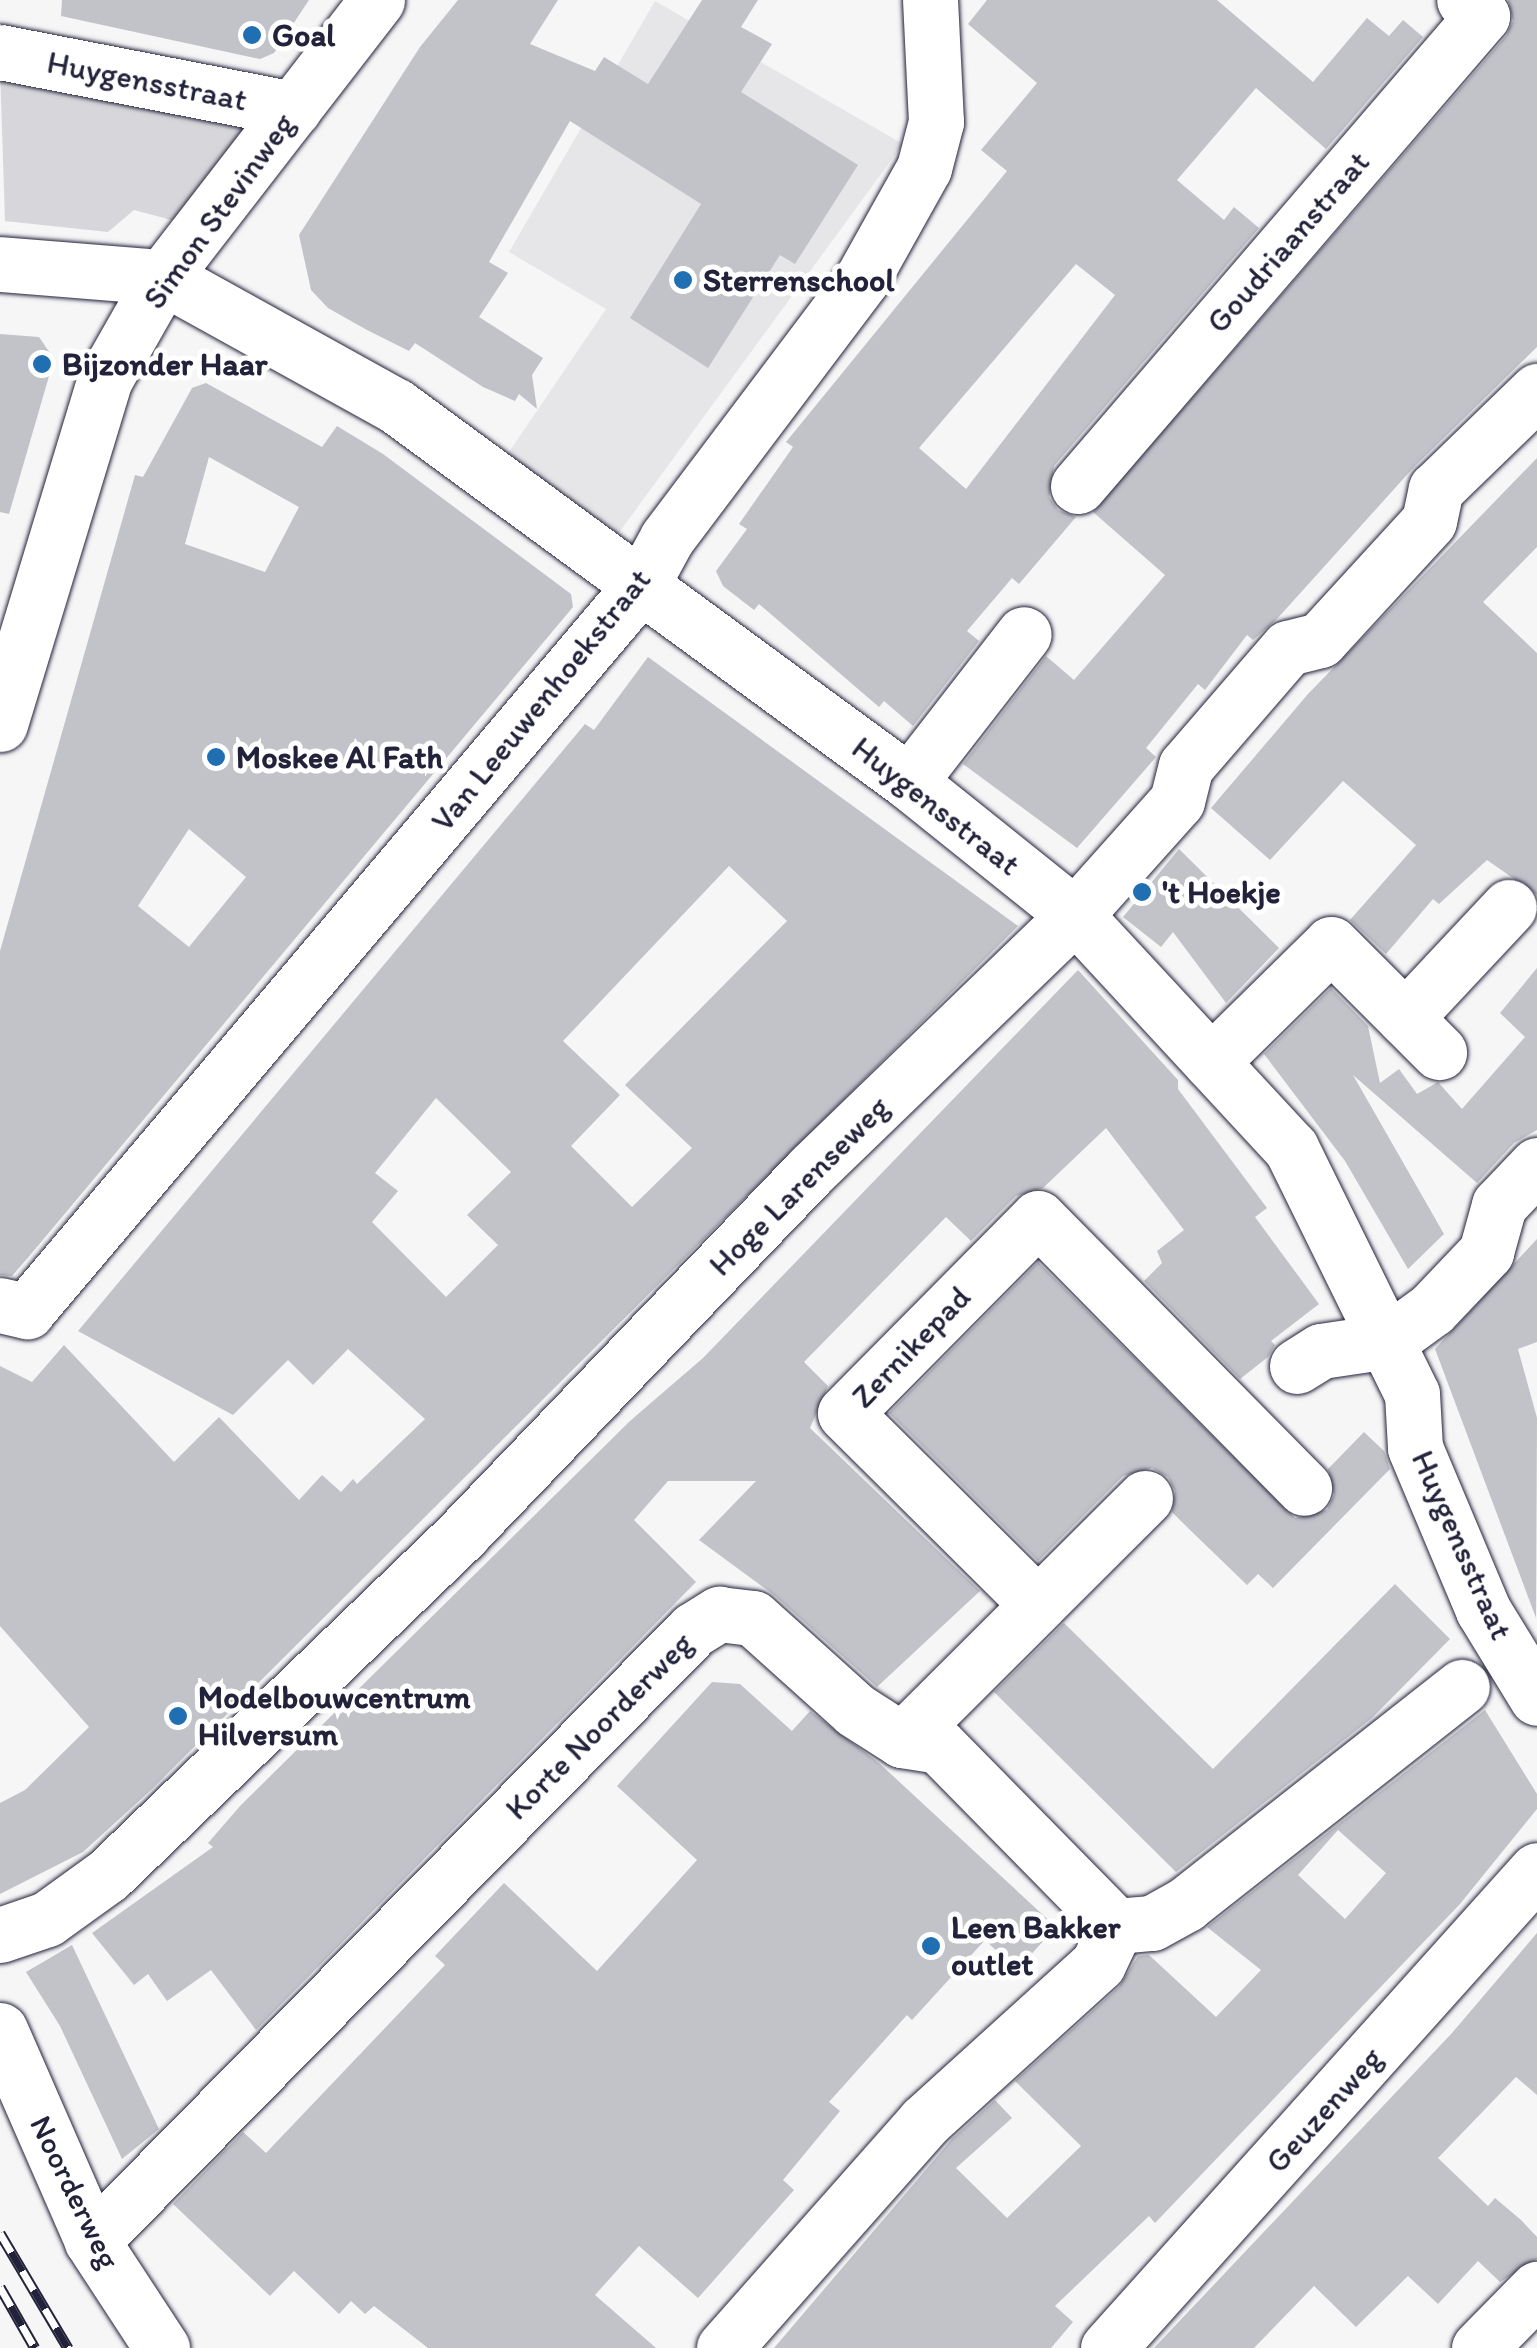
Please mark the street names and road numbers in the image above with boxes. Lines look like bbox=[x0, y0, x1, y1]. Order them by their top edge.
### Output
street label: Huygensstraat bbox=[44, 43, 250, 119]
street label: Simon Stevinweg bbox=[135, 105, 303, 317]
street label: Goudriaanstraat bbox=[1199, 143, 1377, 341]
street label: Van Leeuwenhoekstraat bbox=[423, 561, 659, 839]
street label: Huygensstraat bbox=[844, 728, 1028, 884]
street label: Hoge Larenseweg bbox=[701, 1088, 897, 1284]
street label: Zernikepad bbox=[844, 1278, 978, 1416]
street label: Huygensstraat bbox=[1403, 1445, 1521, 1645]
street label: Korte Noorderweg bbox=[497, 1624, 701, 1828]
street label: Geuzenweg bbox=[1258, 2039, 1390, 2181]
street label: Noorderweg bbox=[21, 2109, 129, 2275]

